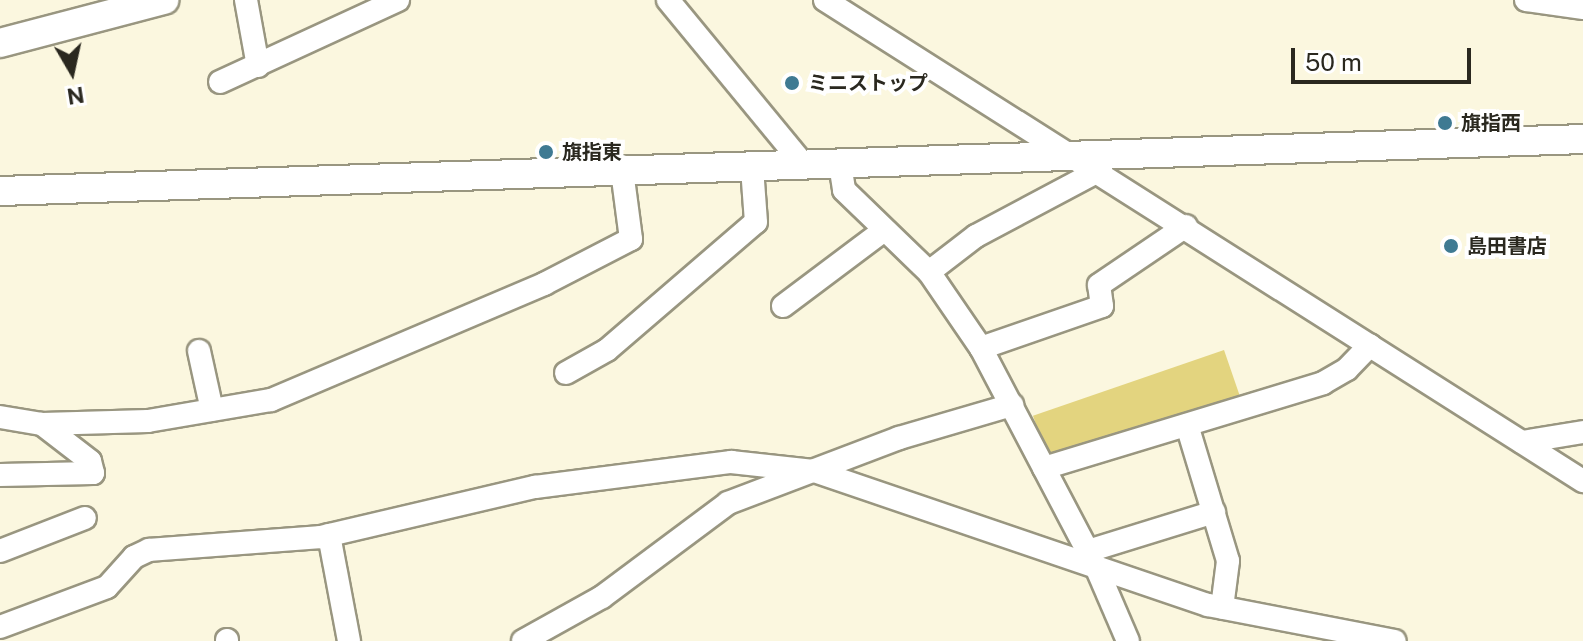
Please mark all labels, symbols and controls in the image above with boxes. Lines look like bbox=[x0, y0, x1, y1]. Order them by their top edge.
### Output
north arrow bbox=[32, 32, 112, 112]
scale bar bbox=[1295, 32, 1475, 82]
text: 50 m bbox=[1305, 48, 1362, 76]
place label: ミニストップ bbox=[808, 71, 928, 95]
marker: ミニストップ bbox=[783, 74, 801, 92]
text: N bbox=[65, 82, 86, 110]
place label: 旗指西 bbox=[1461, 111, 1521, 135]
marker: 旗指西 bbox=[1436, 114, 1454, 132]
place label: 旗指東 bbox=[562, 140, 622, 164]
marker: 旗指東 bbox=[537, 143, 555, 161]
place label: 島田書店 bbox=[1467, 234, 1547, 258]
marker: 島田書店 bbox=[1442, 237, 1460, 255]

